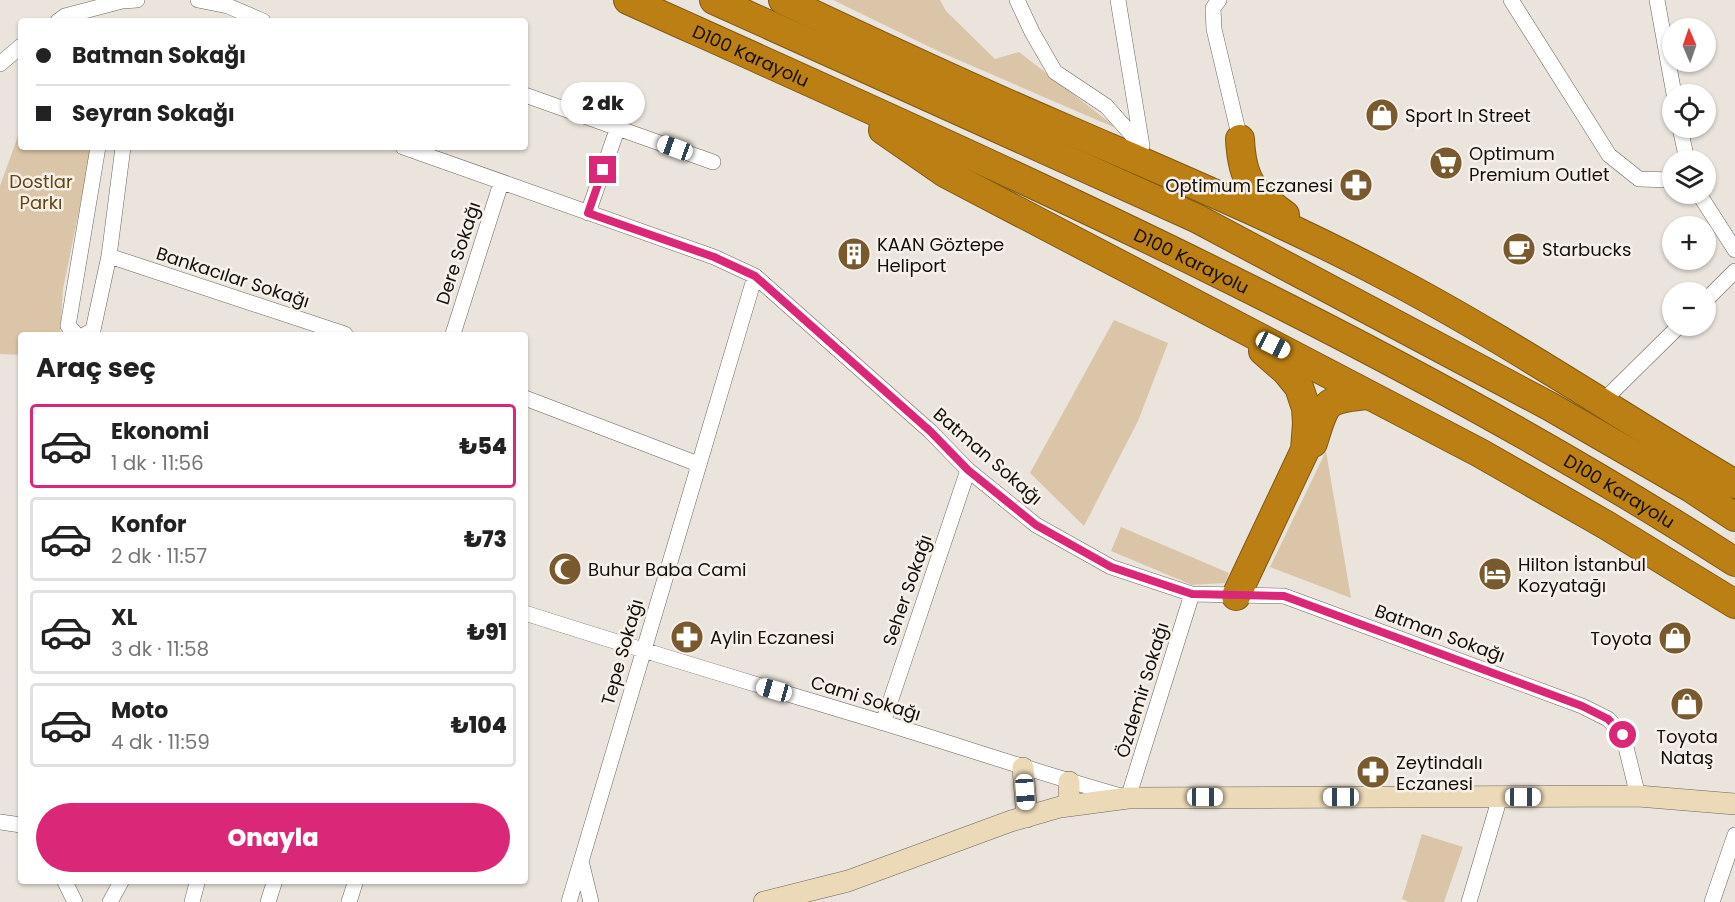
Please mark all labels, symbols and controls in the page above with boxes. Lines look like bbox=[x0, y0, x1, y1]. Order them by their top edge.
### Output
street label: D100 Karayolu bbox=[689, 18, 813, 93]
north arrow bbox=[1662, 18, 1716, 72]
map controls bbox=[1662, 18, 1716, 336]
text: Batman Sokağı bbox=[72, 40, 246, 71]
callout: 2 dk bbox=[561, 83, 645, 125]
button: locate bbox=[1662, 84, 1716, 138]
text: 2 dk bbox=[582, 89, 624, 117]
shop icon: Sport In Street bbox=[1364, 97, 1400, 133]
text: Seyran Sokağı bbox=[72, 98, 235, 129]
place label: Sport In Street bbox=[1405, 103, 1531, 128]
car bbox=[655, 133, 695, 163]
place label: Optimum Premium Outlet bbox=[1469, 141, 1610, 187]
supermarket icon: Optimum Premium Outlet bbox=[1428, 145, 1464, 181]
button: layers bbox=[1662, 150, 1716, 204]
route end bbox=[589, 156, 616, 183]
pharmacy icon: Optimum Eczanesi bbox=[1338, 167, 1374, 203]
park label: Dostlar Parkı bbox=[9, 169, 73, 215]
place label: Optimum Eczanesi bbox=[1165, 173, 1333, 198]
street label: Dere Sokağı bbox=[430, 198, 486, 308]
button: + bbox=[1662, 216, 1716, 270]
street label: D100 Karayolu bbox=[1130, 222, 1254, 299]
cafe icon: Starbucks bbox=[1501, 231, 1537, 267]
place label: KAAN Göztepe Heliport bbox=[877, 232, 1004, 278]
building icon: KAAN Göztepe Heliport bbox=[836, 236, 872, 272]
place label: Starbucks bbox=[1542, 237, 1631, 262]
street label: Bankacılar Sokağı bbox=[153, 240, 313, 314]
button: − bbox=[1662, 282, 1716, 336]
car bbox=[1253, 329, 1293, 361]
text: Araç seç bbox=[36, 349, 156, 386]
street label: Batman Sokağı bbox=[928, 402, 1048, 510]
text: Ekonomi bbox=[111, 416, 209, 447]
icon: car bbox=[39, 419, 93, 473]
text: ₺54 bbox=[459, 431, 507, 462]
street label: D100 Karayolu bbox=[1559, 448, 1680, 534]
text: 1 dk · 11:56 bbox=[111, 449, 204, 477]
text: Konfor bbox=[111, 509, 187, 540]
icon: car bbox=[39, 512, 93, 566]
text: ₺73 bbox=[464, 524, 507, 555]
street label: Seher Sokağı bbox=[876, 531, 938, 649]
text: 2 dk · 11:57 bbox=[111, 542, 207, 570]
mosque icon: Buhur Baba Cami bbox=[547, 551, 583, 587]
place label: Hilton İstanbul Kozyatağı bbox=[1518, 552, 1646, 598]
hotel icon: Hilton İstanbul Kozyatağı bbox=[1477, 556, 1513, 592]
place label: Buhur Baba Cami bbox=[588, 557, 747, 582]
street label: Tepe Sokağı bbox=[595, 596, 649, 708]
street label: Batman Sokağı bbox=[1371, 598, 1509, 668]
text: XL bbox=[111, 602, 137, 633]
icon: car bbox=[39, 605, 93, 659]
text: ₺91 bbox=[467, 617, 507, 648]
pharmacy icon: Aylin Eczanesi bbox=[669, 619, 705, 655]
street label: Özdemir Sokağı bbox=[1110, 619, 1174, 761]
shop icon: Toyota bbox=[1657, 620, 1693, 656]
place label: Aylin Eczanesi bbox=[710, 625, 834, 650]
place label: Toyota bbox=[1590, 626, 1652, 651]
text: 3 dk · 11:58 bbox=[111, 635, 209, 663]
street label: Cami Sokağı bbox=[808, 669, 924, 727]
car bbox=[754, 676, 794, 704]
shop icon: Toyota Nataş bbox=[1669, 686, 1705, 722]
text: Moto bbox=[111, 695, 168, 726]
icon: car bbox=[39, 698, 93, 752]
text: ₺104 bbox=[451, 710, 507, 741]
route start bbox=[1609, 721, 1636, 748]
place label: Toyota Nataş bbox=[1656, 724, 1718, 770]
text: 4 dk · 11:59 bbox=[111, 728, 210, 756]
place label: Zeytindalı Eczanesi bbox=[1396, 750, 1483, 796]
pharmacy icon: Zeytindalı Eczanesi bbox=[1355, 754, 1391, 790]
car bbox=[1015, 773, 1035, 811]
car bbox=[1187, 788, 1223, 806]
car bbox=[1323, 788, 1359, 806]
car bbox=[1505, 788, 1541, 806]
button: Onayla bbox=[36, 803, 510, 872]

